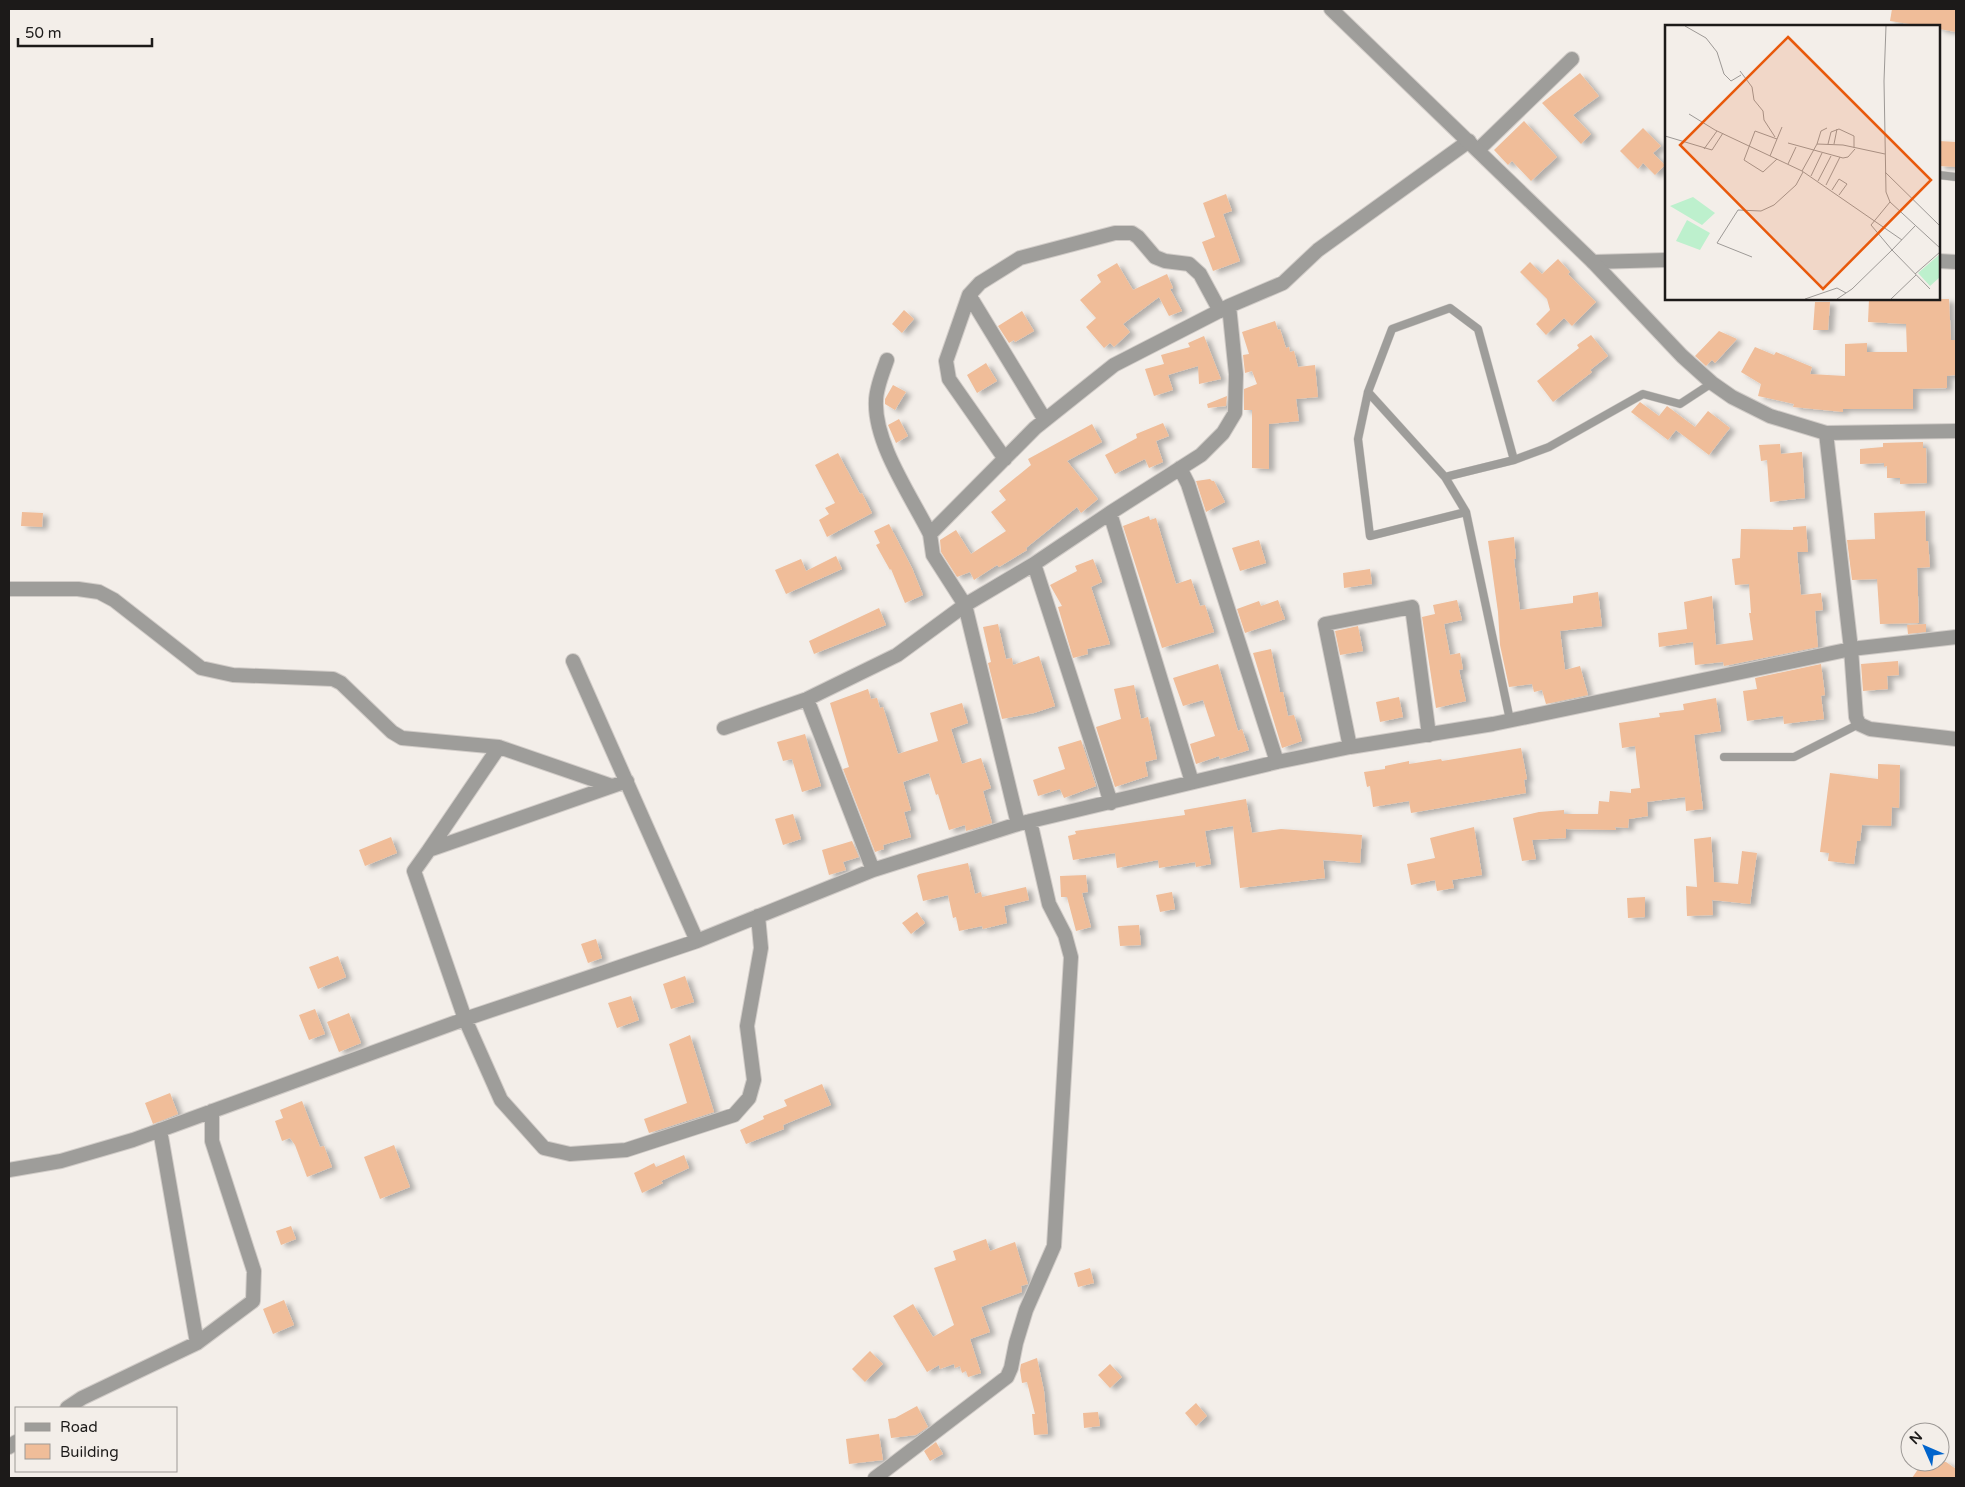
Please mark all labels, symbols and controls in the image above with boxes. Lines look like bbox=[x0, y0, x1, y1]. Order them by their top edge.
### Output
scale bar bbox=[18, 15, 151, 47]
text: 50 m bbox=[25, 24, 62, 42]
inset map bbox=[1665, 25, 1940, 300]
legend bbox=[15, 1407, 178, 1472]
text: Road bbox=[60, 1418, 98, 1436]
north arrow bbox=[1900, 1422, 1950, 1472]
text: N bbox=[1906, 1428, 1926, 1448]
text: Building bbox=[60, 1443, 119, 1461]

